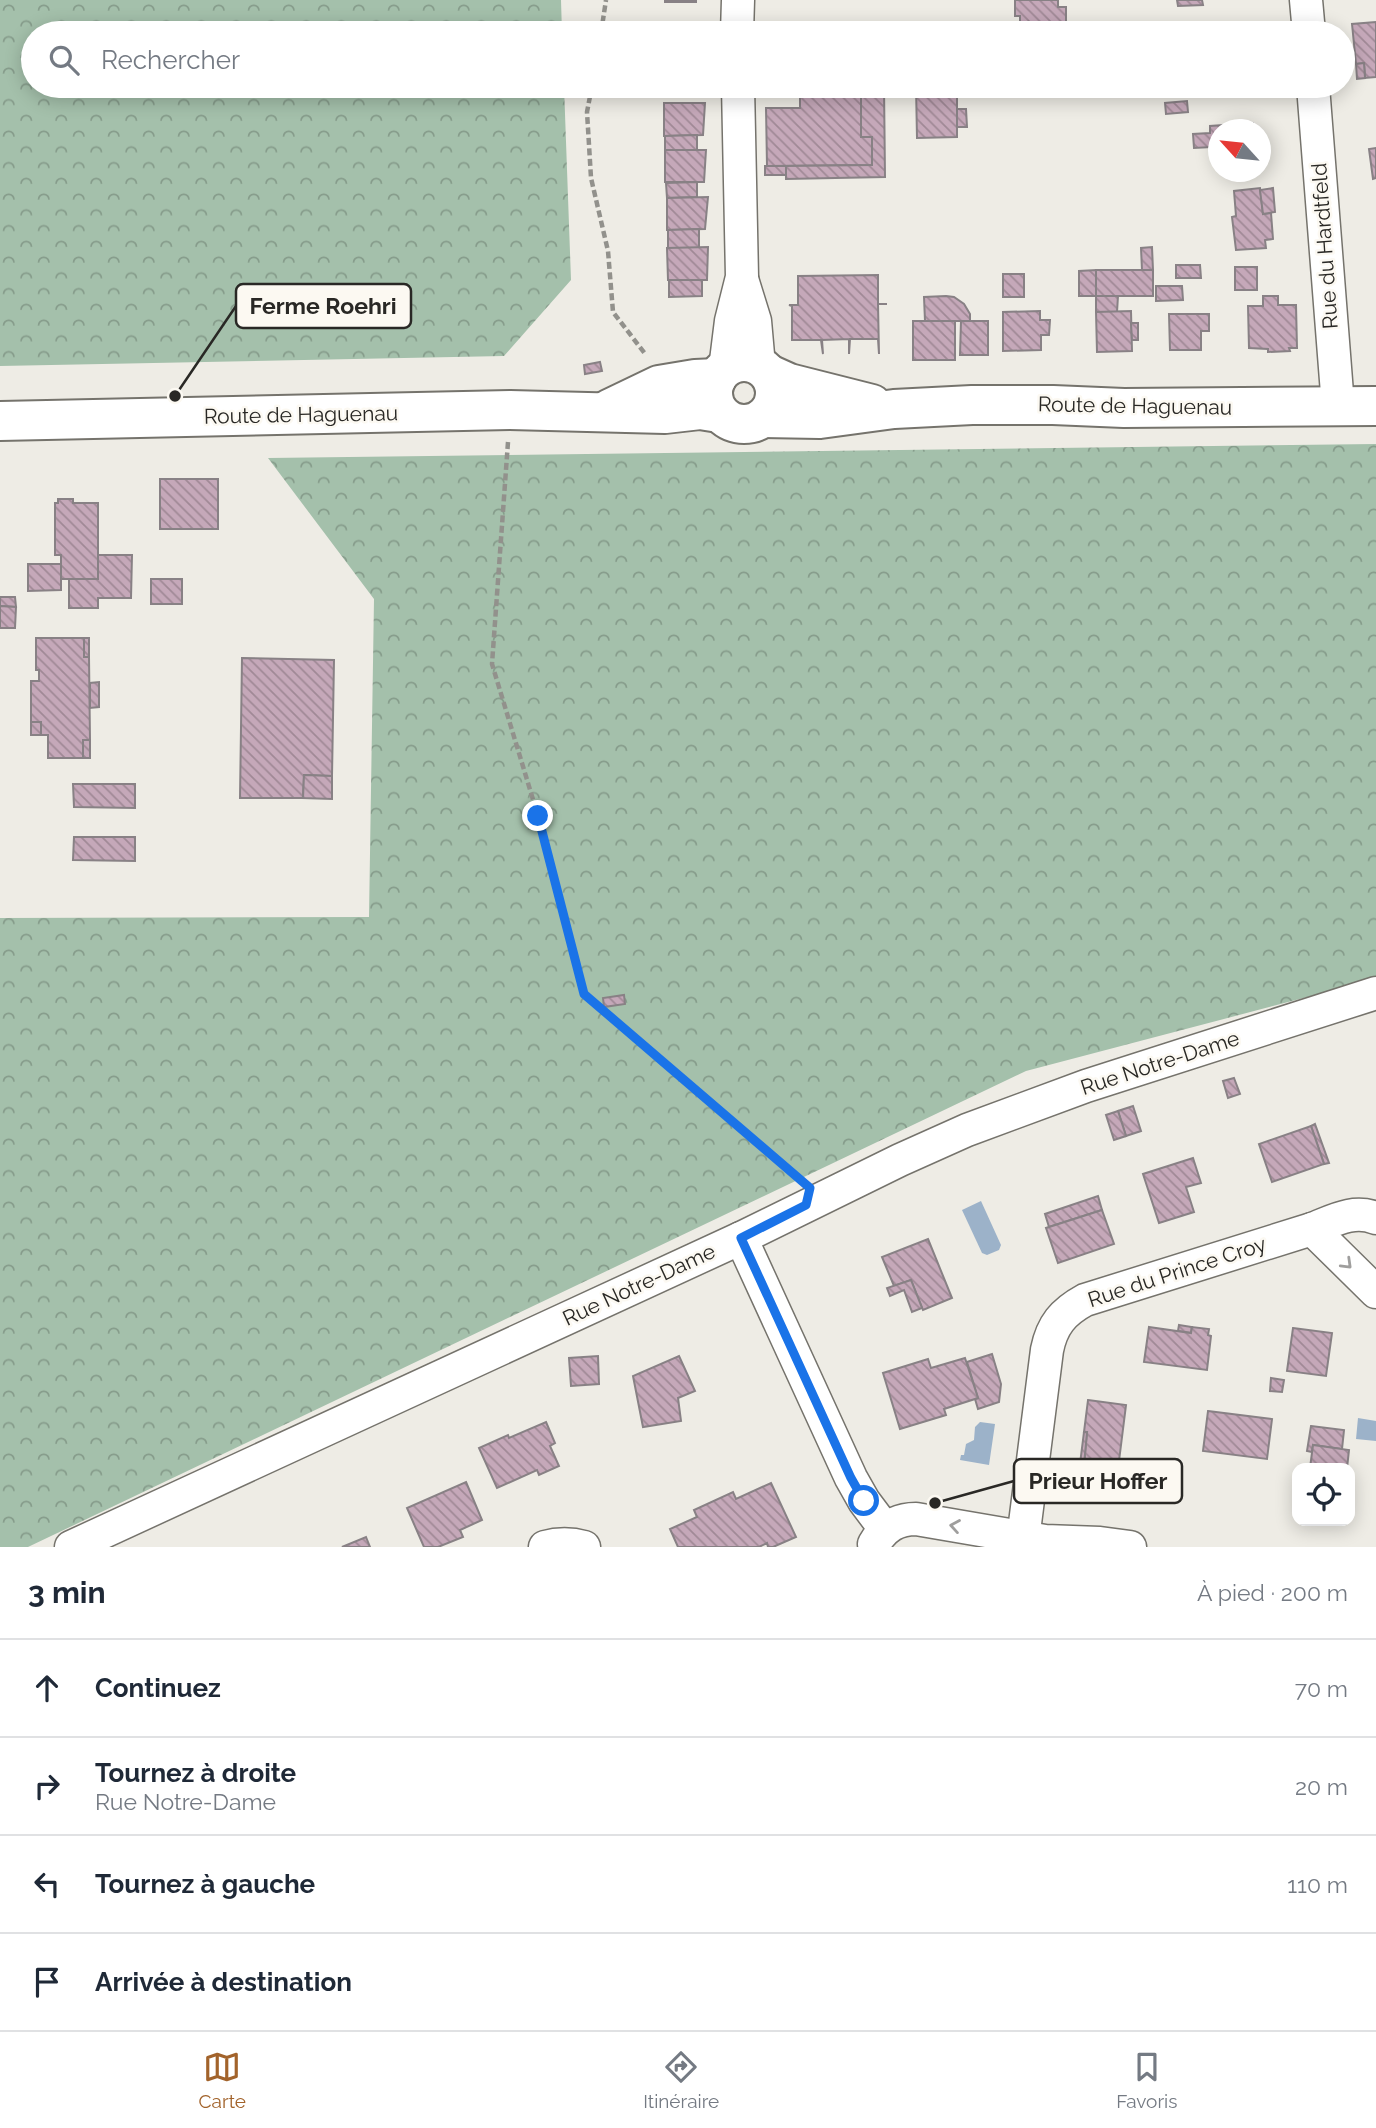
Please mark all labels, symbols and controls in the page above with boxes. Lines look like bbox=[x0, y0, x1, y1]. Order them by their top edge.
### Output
search box bbox=[21, 21, 1355, 98]
icon: search bbox=[45, 41, 83, 79]
text: Rechercher bbox=[101, 45, 240, 75]
north arrow bbox=[1208, 119, 1271, 182]
street label: Rue du Hardtfeld bbox=[1306, 162, 1343, 330]
callout: Ferme Roehri bbox=[236, 284, 411, 328]
text: Ferme Roehri bbox=[249, 292, 397, 319]
street label: Route de Haguenau bbox=[1038, 391, 1232, 420]
street label: Route de Haguenau bbox=[204, 400, 398, 429]
route end bbox=[522, 800, 553, 831]
street label: Rue Notre-Dame bbox=[1077, 1025, 1242, 1100]
street label: Rue du Prince Croy bbox=[1085, 1231, 1269, 1312]
street label: Rue Notre-Dame bbox=[559, 1238, 719, 1331]
one-way arrow bbox=[1339, 1256, 1352, 1269]
callout: Prieur Hoffer bbox=[1014, 1459, 1182, 1503]
map controls bbox=[1292, 1463, 1355, 1526]
button: locate bbox=[1292, 1463, 1355, 1526]
text: Prieur Hoffer bbox=[1028, 1467, 1168, 1494]
route start bbox=[848, 1485, 879, 1516]
one-way arrow bbox=[950, 1519, 961, 1534]
text: 3 min bbox=[28, 1575, 106, 1610]
text: À pied · 200 m bbox=[1197, 1579, 1348, 1606]
icon: ahead bbox=[28, 1669, 66, 1707]
text: Continuez bbox=[95, 1673, 221, 1703]
text: 70 m bbox=[1295, 1675, 1348, 1702]
text: Tournez à droite bbox=[95, 1758, 296, 1788]
icon: right bbox=[28, 1767, 66, 1805]
text: 20 m bbox=[1295, 1773, 1348, 1800]
text: Rue Notre-Dame bbox=[95, 1788, 276, 1815]
icon: left bbox=[28, 1865, 66, 1903]
text: Tournez à gauche bbox=[95, 1869, 315, 1899]
text: 110 m bbox=[1287, 1871, 1348, 1898]
icon: arrive bbox=[28, 1963, 66, 2001]
text: Arrivée à destination bbox=[95, 1967, 352, 1997]
tab: Carte bbox=[199, 2048, 246, 2112]
tab: Itinéraire bbox=[643, 2048, 719, 2112]
tab: Favoris bbox=[1116, 2048, 1177, 2112]

